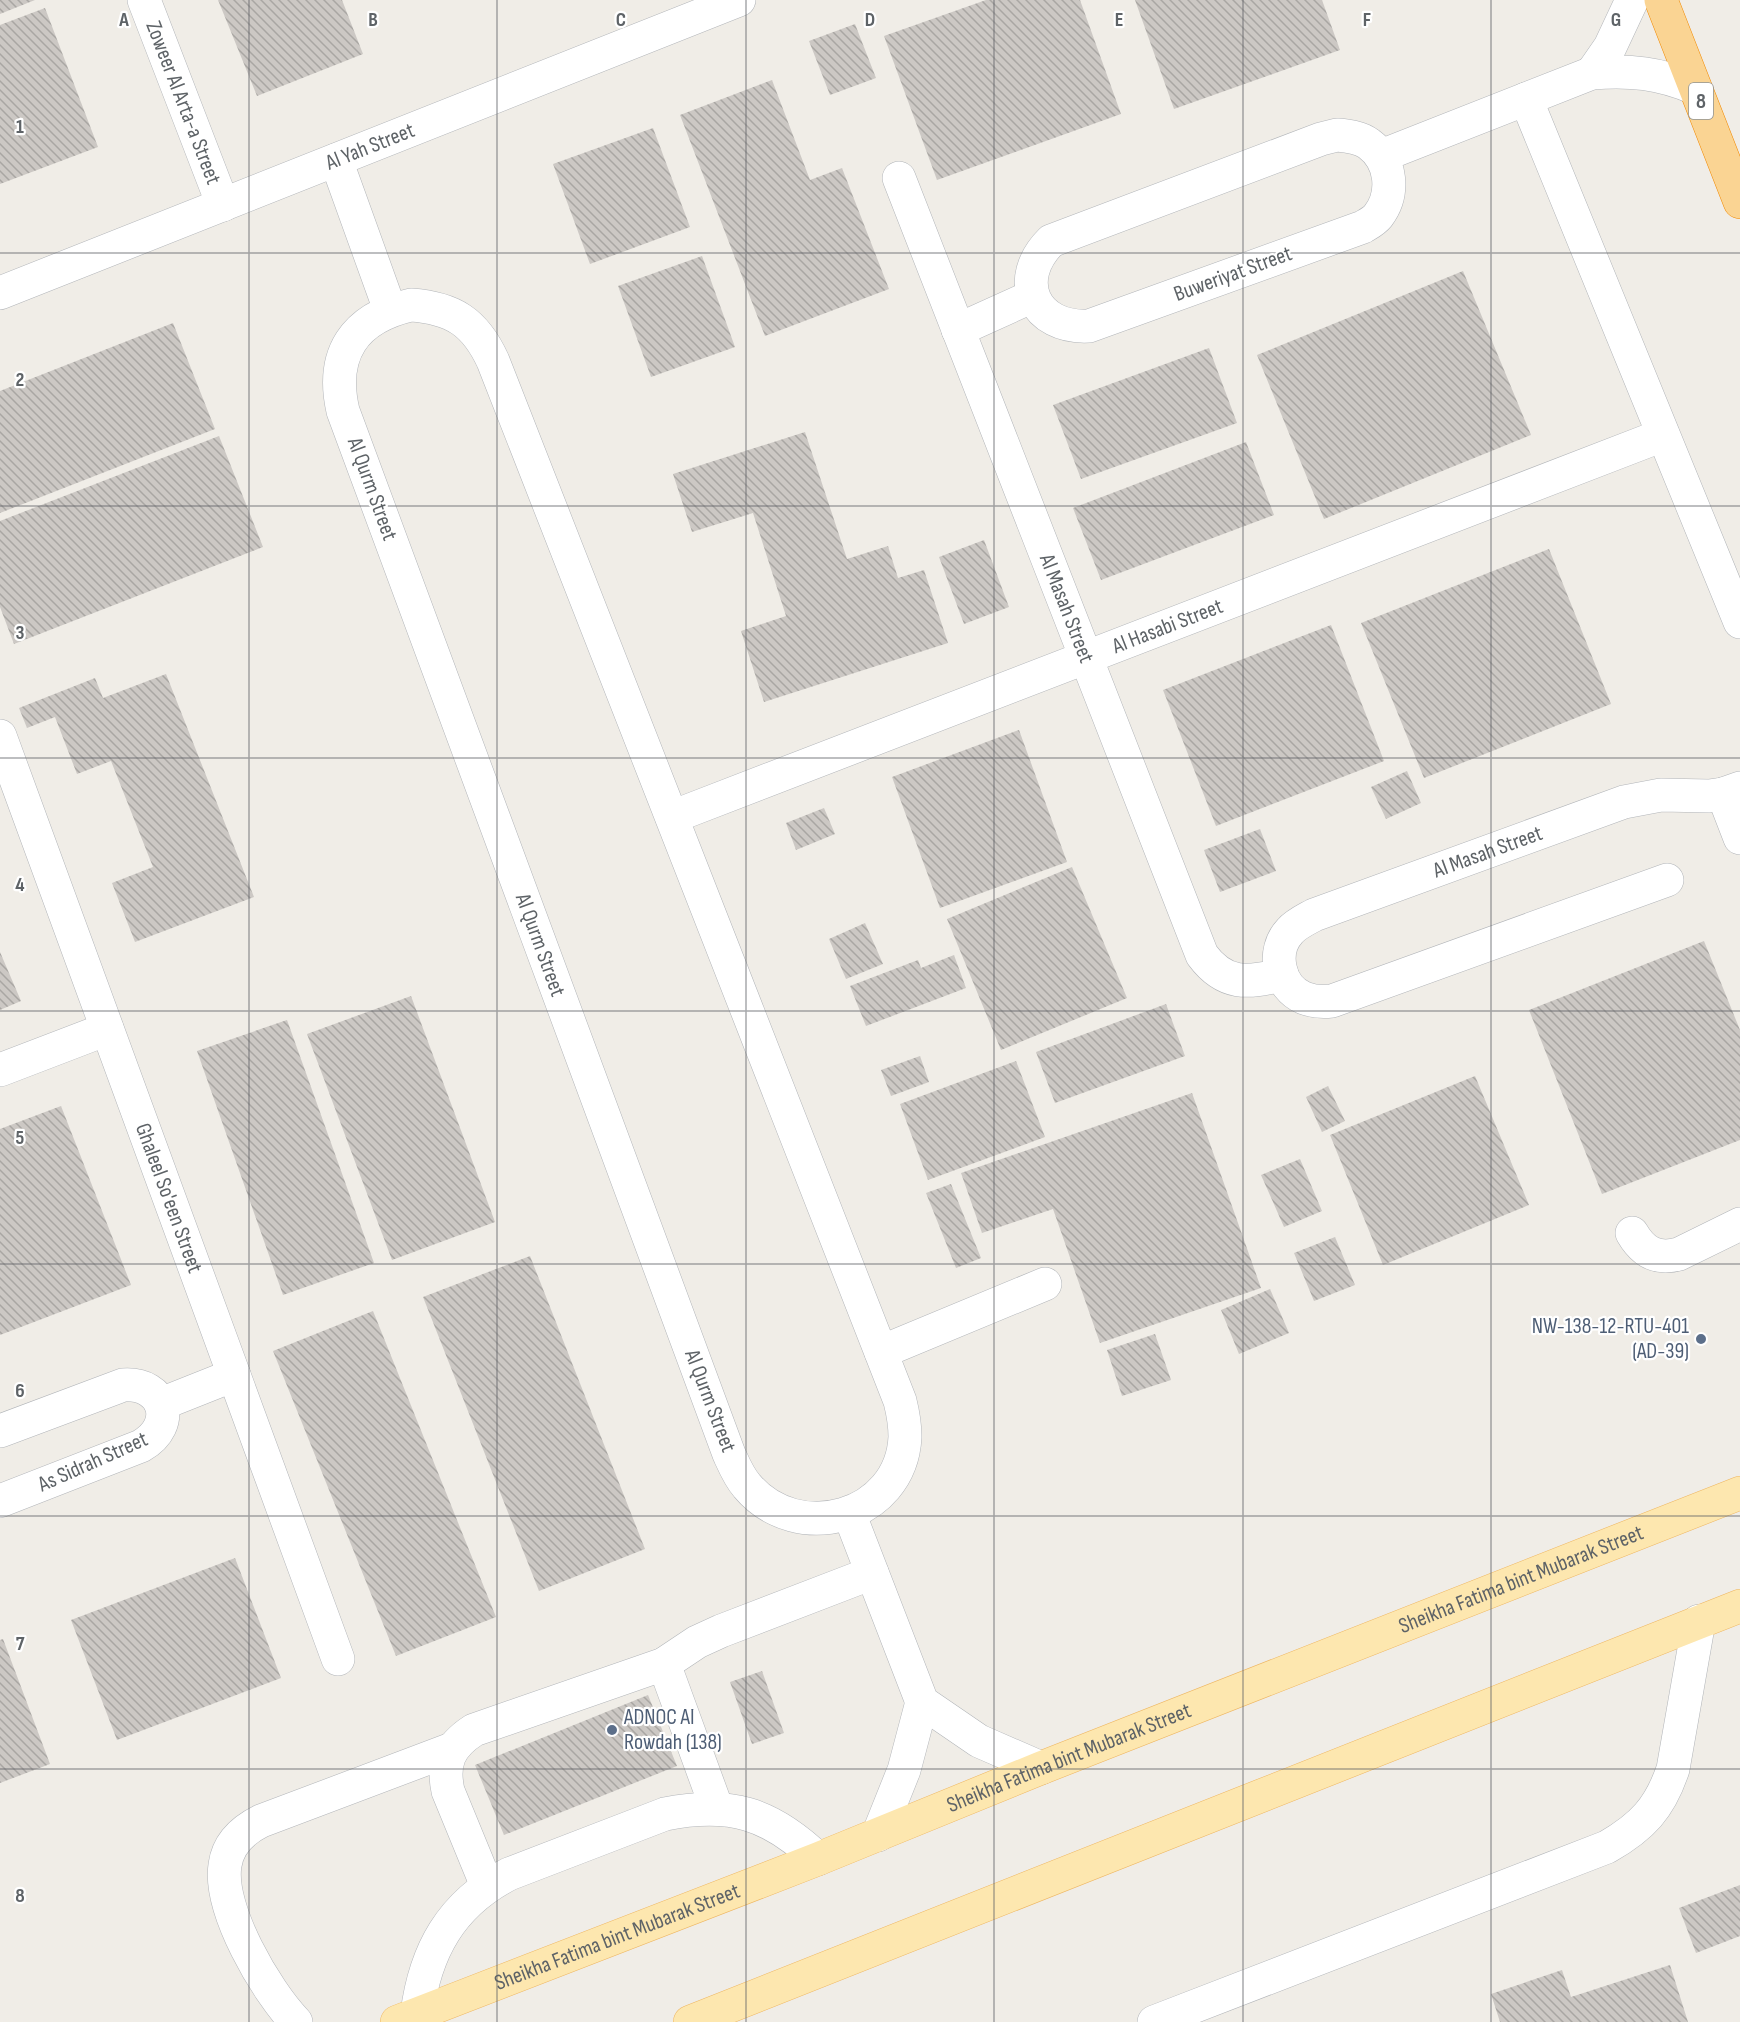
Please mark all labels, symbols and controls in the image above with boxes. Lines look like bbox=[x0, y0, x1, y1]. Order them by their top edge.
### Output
text: A bbox=[118, 8, 129, 32]
text: B bbox=[368, 8, 378, 32]
text: C bbox=[616, 8, 626, 32]
text: D bbox=[865, 8, 875, 32]
text: E bbox=[1115, 8, 1123, 32]
text: F bbox=[1363, 8, 1371, 32]
text: G bbox=[1611, 8, 1621, 32]
street label: Zoweer Al Arta-a Street bbox=[140, 17, 227, 188]
road number: 8 bbox=[1689, 83, 1713, 119]
text: 1 bbox=[16, 115, 24, 139]
street label: Al Yah Street bbox=[321, 116, 419, 176]
street label: Buweriyat Street bbox=[1170, 240, 1296, 308]
text: 2 bbox=[16, 368, 24, 392]
street label: Al Qurm Street bbox=[341, 433, 403, 544]
street label: Al Masah Street bbox=[1033, 549, 1100, 667]
street label: Al Hasabi Street bbox=[1107, 592, 1227, 660]
text: 3 bbox=[16, 621, 25, 645]
street label: Al Masah Street bbox=[1428, 819, 1546, 884]
text: 4 bbox=[15, 873, 25, 897]
street label: Al Qurm Street bbox=[509, 889, 571, 1000]
street label: Ghaleel So'een Street bbox=[129, 1119, 209, 1277]
text: 5 bbox=[16, 1126, 25, 1150]
place label: NW-138-12-RTU-401 (AD-39) bbox=[1532, 1313, 1689, 1365]
marker: NW-138-12-RTU-401 (AD-39) bbox=[1694, 1332, 1708, 1346]
street label: Al Qurm Street bbox=[678, 1345, 742, 1456]
text: 6 bbox=[15, 1379, 25, 1403]
street label: As Sidrah Street bbox=[33, 1426, 152, 1499]
street label: Sheikha Fatima bint Mubarak Street bbox=[1395, 1519, 1647, 1639]
text: 7 bbox=[16, 1632, 25, 1656]
street label: Sheikha Fatima bint Mubarak Street bbox=[943, 1697, 1195, 1819]
place label: ADNOC Al Rowdah (138) bbox=[623, 1704, 722, 1756]
marker: ADNOC Al Rowdah (138) bbox=[605, 1723, 619, 1737]
street label: Sheikha Fatima bint Mubarak Street bbox=[491, 1877, 744, 1996]
text: 8 bbox=[15, 1884, 25, 1908]

